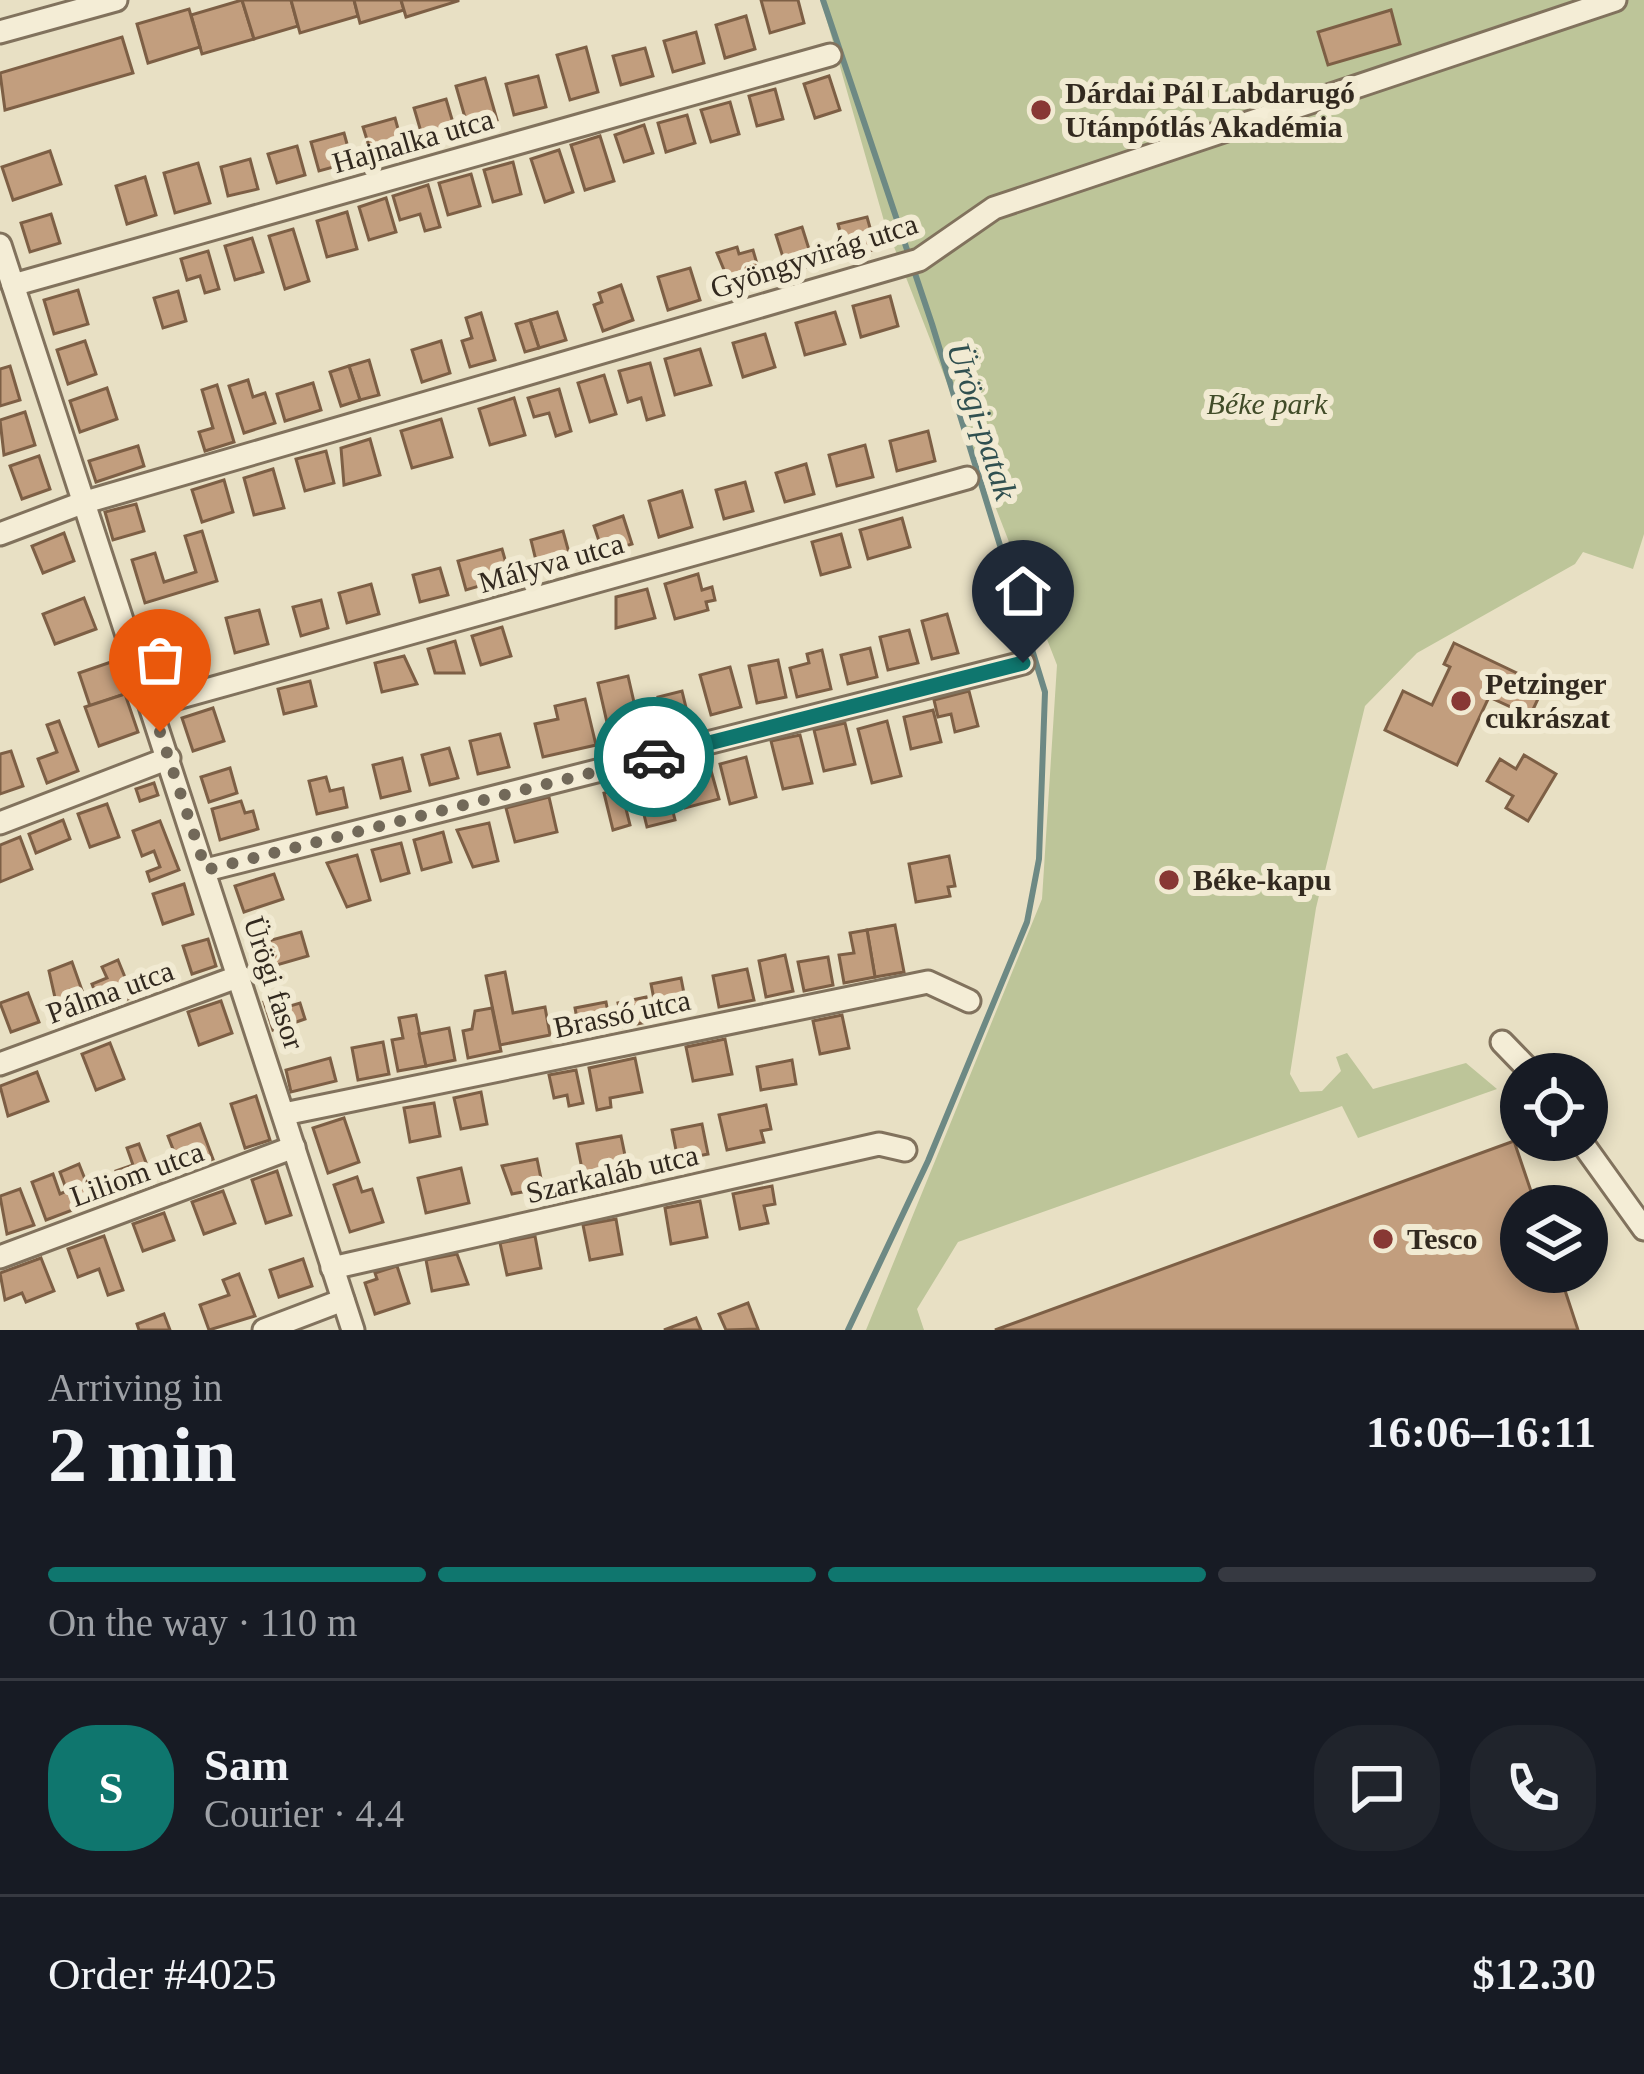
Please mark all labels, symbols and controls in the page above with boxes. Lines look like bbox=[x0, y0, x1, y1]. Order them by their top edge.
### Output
place label: Dárdai Pál Labdarugó Utánpótlás Akadémia bbox=[1065, 76, 1355, 143]
marker: Dárdai Pál Labdarugó Utánpótlás Akadémia bbox=[1028, 97, 1054, 123]
street label: Hajnalka utca bbox=[329, 102, 497, 179]
street label: Gyöngyvirág utca bbox=[706, 206, 922, 305]
water label: Ürögi-patak bbox=[940, 338, 1025, 506]
park label: Béke park bbox=[1207, 387, 1328, 420]
street label: Mályva utca bbox=[475, 526, 627, 599]
pin bbox=[972, 540, 1074, 663]
icon: home bbox=[990, 558, 1056, 624]
pin bbox=[109, 609, 211, 732]
icon: bag bbox=[127, 627, 193, 693]
place label: Petzinger cukrászat bbox=[1485, 667, 1610, 734]
marker: Petzinger cukrászat bbox=[1448, 688, 1474, 714]
courier bbox=[594, 697, 714, 817]
icon: car bbox=[621, 724, 687, 790]
place label: Béke-kapu bbox=[1193, 863, 1331, 896]
marker: Béke-kapu bbox=[1156, 867, 1182, 893]
street label: Ürögi fasor bbox=[238, 912, 311, 1053]
street label: Pálma utca bbox=[42, 953, 178, 1030]
street label: Brassó utca bbox=[550, 983, 693, 1044]
map controls bbox=[1500, 1053, 1608, 1293]
button: locate bbox=[1500, 1053, 1608, 1161]
street label: Liliom utca bbox=[66, 1134, 208, 1213]
street label: Szarkaláb utca bbox=[523, 1138, 701, 1209]
button: layers bbox=[1500, 1185, 1608, 1293]
place label: Tesco bbox=[1407, 1222, 1478, 1255]
marker: Tesco bbox=[1370, 1226, 1396, 1252]
text: Arriving in bbox=[48, 1366, 222, 1409]
text: 16:06–16:11 bbox=[1366, 1407, 1596, 1457]
text: 2 min bbox=[48, 1411, 237, 1498]
text: On the way · 110 m bbox=[48, 1601, 357, 1644]
button: chat bbox=[1314, 1725, 1440, 1851]
button: phone bbox=[1470, 1725, 1596, 1851]
text: Sam bbox=[204, 1740, 289, 1790]
text: S bbox=[98, 1763, 124, 1813]
text: Courier · 4.4 bbox=[204, 1792, 404, 1835]
text: Order #4025 bbox=[48, 1949, 277, 1999]
text: $12.30 bbox=[1472, 1949, 1596, 1999]

